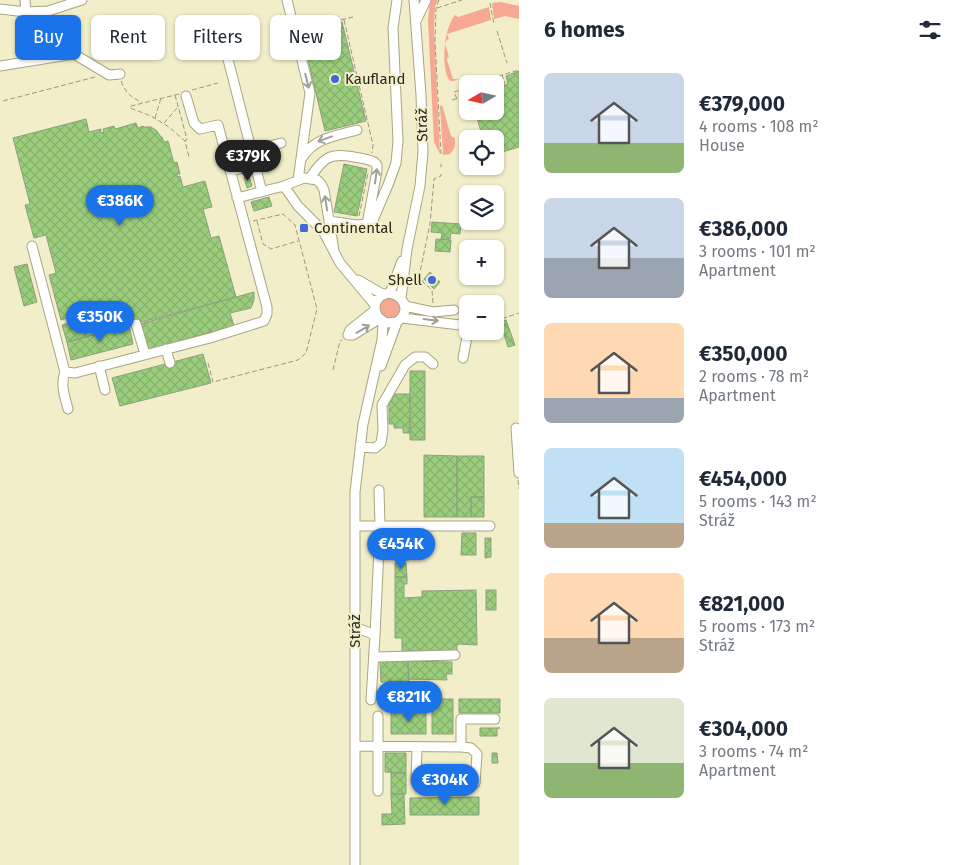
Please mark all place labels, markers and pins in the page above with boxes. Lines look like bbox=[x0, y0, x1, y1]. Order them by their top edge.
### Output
place label: Kaufland bbox=[345, 70, 405, 88]
marker: Kaufland bbox=[329, 73, 341, 85]
pin: €379K bbox=[213, 140, 283, 182]
pin: €386K bbox=[85, 184, 155, 227]
place label: Continental bbox=[314, 219, 393, 237]
marker: Continental bbox=[298, 222, 310, 234]
place label: Shell bbox=[388, 271, 423, 289]
marker: Shell bbox=[426, 274, 438, 286]
pin: €350K bbox=[65, 300, 135, 343]
pin: €454K bbox=[366, 528, 436, 570]
pin: €821K bbox=[374, 680, 444, 723]
pin: €304K bbox=[410, 764, 480, 806]

